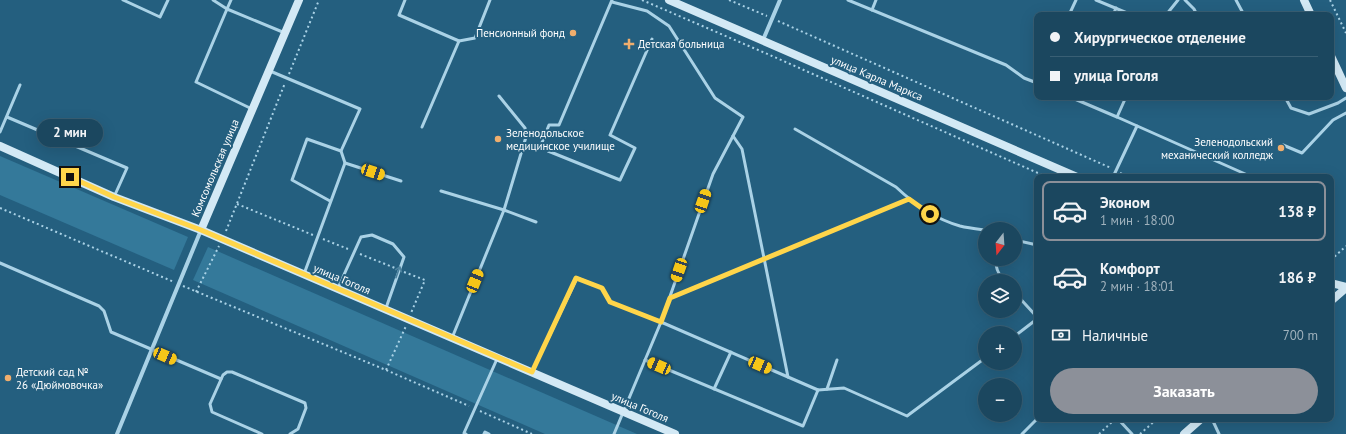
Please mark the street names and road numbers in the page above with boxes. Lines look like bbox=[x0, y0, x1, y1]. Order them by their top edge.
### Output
street label: улица Карла Маркса bbox=[829, 52, 925, 104]
street label: Комсомольская улица bbox=[188, 117, 242, 219]
street label: улица Гоголя bbox=[311, 261, 373, 297]
street label: улица Гоголя bbox=[609, 389, 671, 425]

